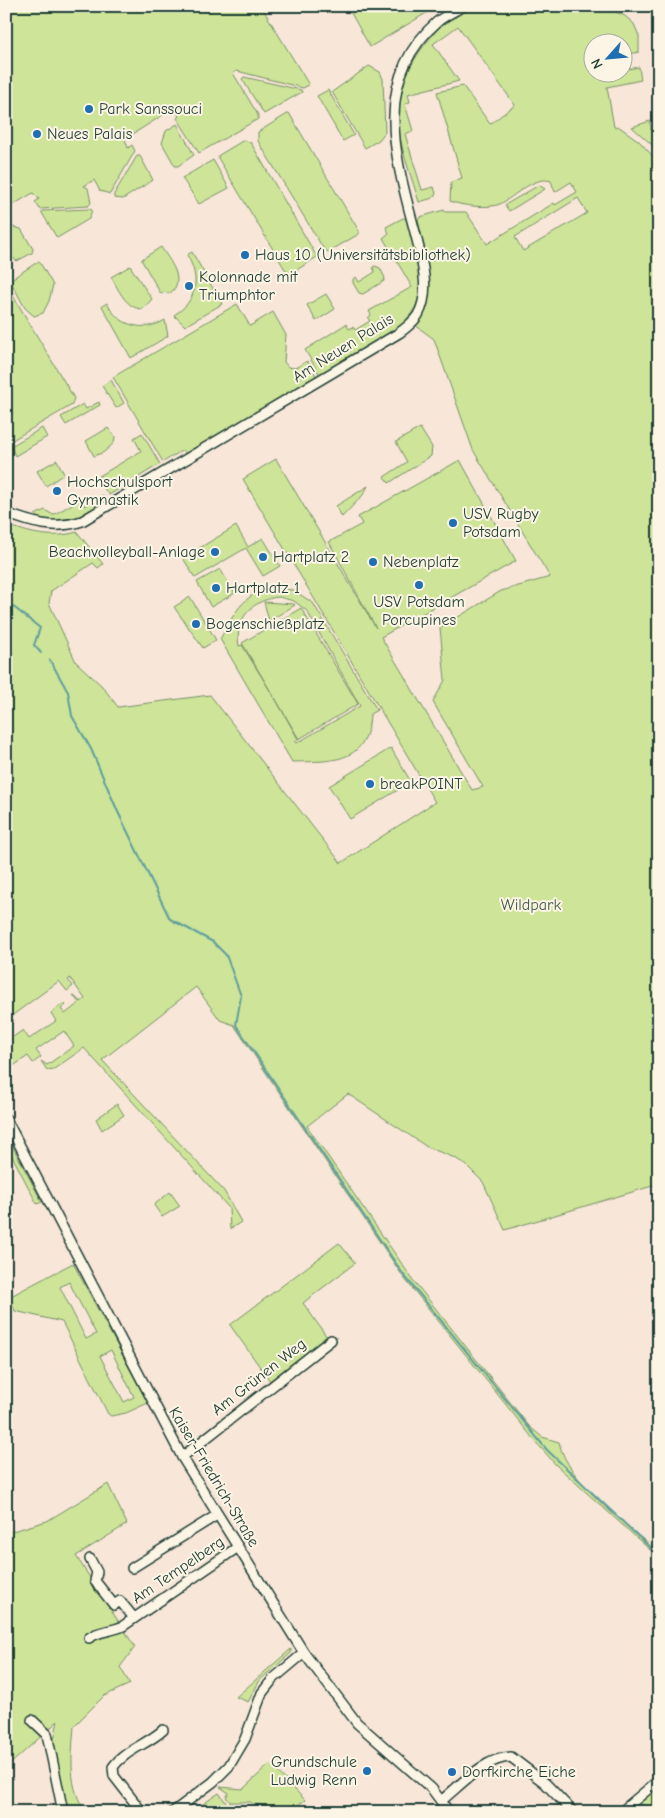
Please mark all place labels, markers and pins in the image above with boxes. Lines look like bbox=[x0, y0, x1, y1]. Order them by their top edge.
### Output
place label: Park Sanssouci bbox=[99, 100, 202, 118]
marker: Park Sanssouci bbox=[83, 103, 95, 115]
place label: Neues Palais bbox=[47, 125, 133, 143]
marker: Neues Palais bbox=[31, 128, 43, 140]
place label: Haus 10 (Universitätsbibliothek) bbox=[255, 246, 471, 264]
marker: Haus 10 (Universitätsbibliothek) bbox=[239, 249, 251, 261]
place label: Kolonnade mit Triumphtor bbox=[199, 268, 298, 304]
marker: Kolonnade mit Triumphtor bbox=[183, 280, 195, 292]
place label: Hochschulsport Gymnastik bbox=[67, 473, 173, 509]
marker: Hochschulsport Gymnastik bbox=[51, 485, 63, 497]
place label: USV Rugby Potsdam bbox=[463, 505, 539, 541]
marker: USV Rugby Potsdam bbox=[447, 517, 459, 529]
place label: Beachvolleyball-Anlage bbox=[49, 543, 205, 561]
marker: Beachvolleyball-Anlage bbox=[209, 546, 221, 558]
place label: Hartplatz 2 bbox=[273, 548, 349, 566]
marker: Hartplatz 2 bbox=[257, 551, 269, 563]
place label: Nebenplatz bbox=[383, 553, 459, 571]
marker: Nebenplatz bbox=[367, 556, 379, 568]
place label: Hartplatz 1 bbox=[226, 579, 300, 597]
marker: USV Potsdam Porcupines bbox=[413, 579, 425, 591]
marker: Hartplatz 1 bbox=[210, 582, 222, 594]
place label: USV Potsdam Porcupines bbox=[373, 593, 465, 629]
place label: Bogenschießplatz bbox=[206, 615, 325, 633]
marker: Bogenschießplatz bbox=[190, 618, 202, 630]
place label: breakPOINT bbox=[380, 775, 463, 793]
marker: breakPOINT bbox=[364, 778, 376, 790]
place label: Grundschule Ludwig Renn bbox=[270, 1753, 357, 1789]
place label: Dorfkirche Eiche bbox=[462, 1763, 576, 1781]
marker: Grundschule Ludwig Renn bbox=[361, 1765, 373, 1777]
marker: Dorfkirche Eiche bbox=[446, 1766, 458, 1778]

